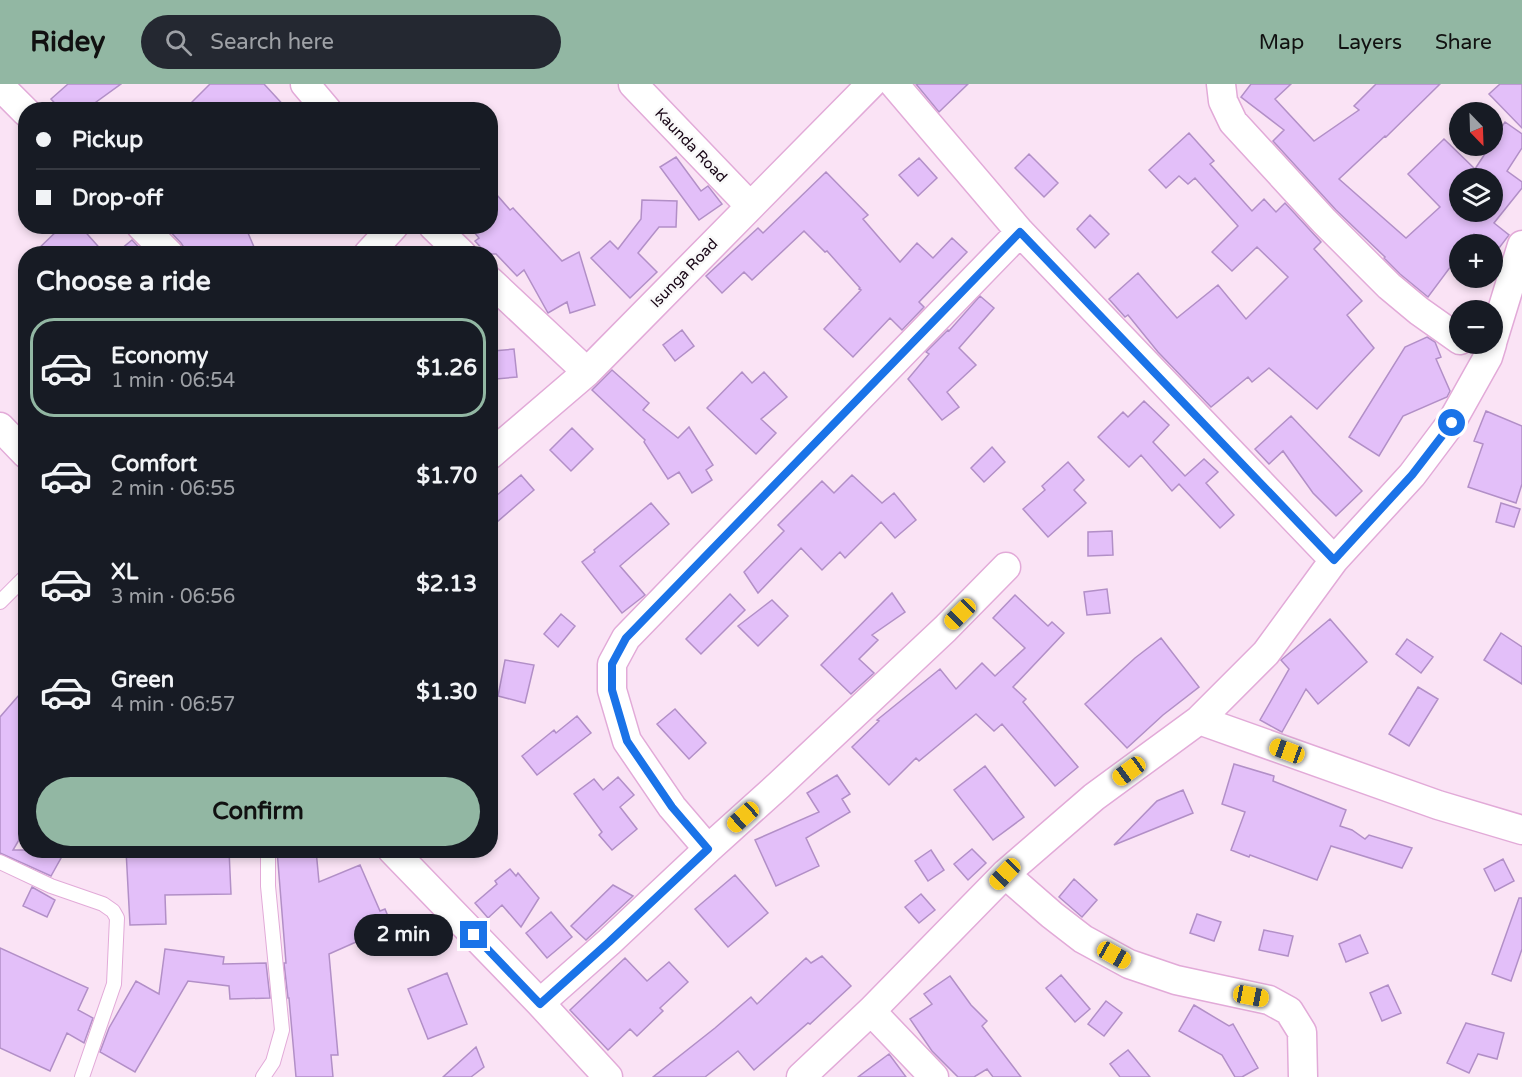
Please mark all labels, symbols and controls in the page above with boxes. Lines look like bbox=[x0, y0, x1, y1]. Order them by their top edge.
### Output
search box bbox=[141, 15, 561, 69]
text: Ridey bbox=[30, 25, 105, 59]
icon: search bbox=[162, 26, 195, 59]
text: Search here bbox=[210, 29, 334, 55]
text: Map bbox=[1259, 30, 1304, 55]
text: Layers bbox=[1337, 30, 1402, 55]
text: Share bbox=[1435, 30, 1492, 55]
north arrow bbox=[1449, 102, 1503, 156]
map controls bbox=[1449, 102, 1503, 354]
street label: Kaunda Road bbox=[651, 104, 731, 186]
text: Pickup bbox=[72, 127, 143, 153]
button: layers bbox=[1449, 168, 1503, 222]
text: Drop-off bbox=[72, 185, 163, 211]
button: + bbox=[1449, 234, 1503, 288]
street label: Isunga Road bbox=[647, 235, 721, 311]
text: Choose a ride bbox=[36, 265, 211, 298]
button: − bbox=[1449, 300, 1503, 354]
icon: car bbox=[39, 341, 93, 395]
text: Economy bbox=[111, 343, 208, 369]
text: $1.26 bbox=[416, 355, 477, 381]
text: 1 min · 06:54 bbox=[111, 369, 235, 393]
route start bbox=[1438, 409, 1465, 436]
icon: car bbox=[39, 449, 93, 503]
text: Comfort bbox=[111, 451, 197, 477]
text: $1.70 bbox=[416, 463, 477, 489]
text: 2 min · 06:55 bbox=[111, 477, 235, 501]
icon: car bbox=[39, 557, 93, 611]
text: XL bbox=[111, 559, 138, 585]
text: $2.13 bbox=[416, 571, 477, 597]
text: 3 min · 06:56 bbox=[111, 585, 235, 609]
car bbox=[941, 595, 979, 633]
icon: car bbox=[39, 665, 93, 719]
text: Green bbox=[111, 667, 174, 693]
text: $1.30 bbox=[416, 679, 477, 705]
text: 4 min · 06:57 bbox=[111, 693, 235, 717]
car bbox=[1267, 736, 1307, 766]
car bbox=[1109, 753, 1149, 789]
button: Confirm bbox=[36, 777, 480, 846]
car bbox=[724, 798, 762, 836]
car bbox=[986, 855, 1024, 893]
callout: 2 min bbox=[354, 914, 453, 956]
route end bbox=[460, 921, 487, 948]
text: 2 min bbox=[377, 923, 430, 947]
car bbox=[1094, 938, 1134, 972]
car bbox=[1232, 984, 1270, 1008]

